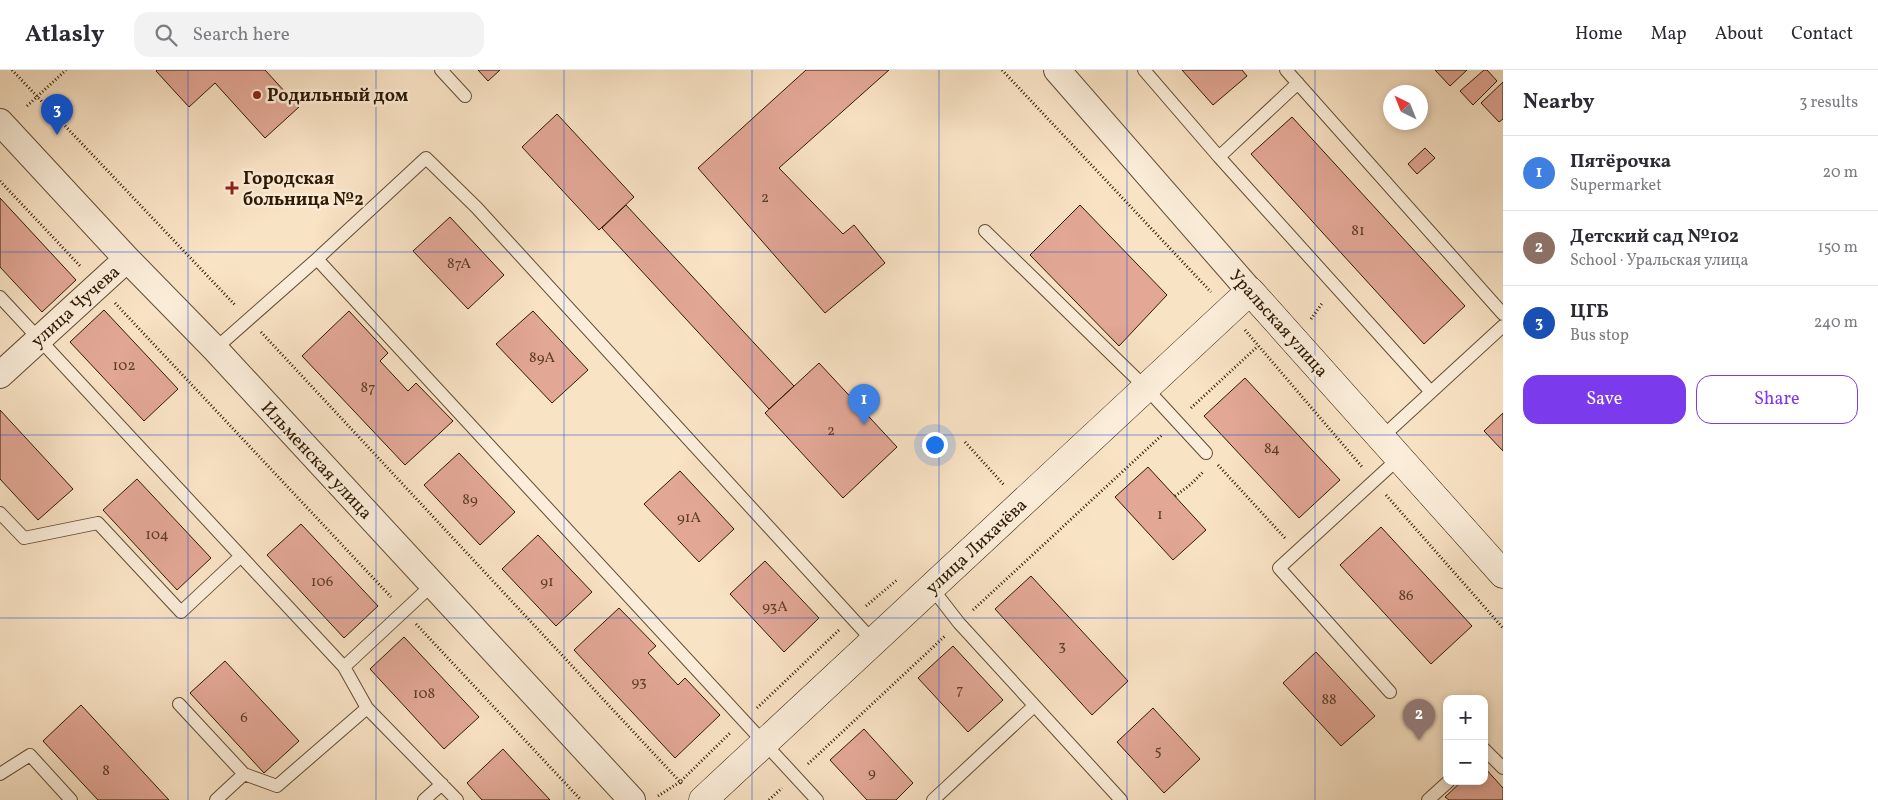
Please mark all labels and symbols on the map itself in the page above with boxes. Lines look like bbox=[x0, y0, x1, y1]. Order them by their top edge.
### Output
place label: Родильный дом bbox=[267, 84, 409, 109]
north arrow bbox=[1383, 85, 1428, 130]
marker: Родильный дом bbox=[251, 89, 263, 101]
pin: 3 bbox=[41, 94, 73, 135]
place label: Городская больница №2 bbox=[243, 167, 364, 213]
marker: Городская больница №2 bbox=[225, 181, 239, 195]
house number: 2 bbox=[761, 188, 769, 209]
house number: 81 bbox=[1351, 221, 1365, 242]
house number: 87А bbox=[447, 254, 471, 275]
street label: улица Чучева bbox=[26, 260, 126, 354]
street label: Уральская улица bbox=[1223, 265, 1333, 383]
house number: 89А bbox=[529, 348, 555, 369]
house number: 102 bbox=[113, 356, 135, 377]
house number: 87 bbox=[361, 378, 375, 399]
pin: 1 bbox=[848, 384, 880, 425]
street label: Ильменская улица bbox=[254, 396, 377, 526]
house number: 2 bbox=[827, 421, 835, 442]
your location bbox=[922, 432, 948, 458]
house number: 84 bbox=[1264, 439, 1280, 460]
house number: 89 bbox=[462, 490, 478, 511]
street label: улица Лихачёва bbox=[921, 493, 1033, 601]
house number: 1 bbox=[1157, 505, 1163, 526]
house number: 91А bbox=[677, 508, 702, 529]
house number: 104 bbox=[145, 525, 169, 546]
house number: 106 bbox=[311, 572, 333, 593]
house number: 91 bbox=[540, 572, 554, 593]
house number: 86 bbox=[1398, 586, 1414, 607]
house number: 93А bbox=[762, 597, 788, 618]
house number: 3 bbox=[1058, 636, 1066, 657]
house number: 93 bbox=[631, 672, 647, 693]
house number: 7 bbox=[956, 680, 964, 701]
house number: 108 bbox=[413, 684, 435, 705]
house number: 88 bbox=[1321, 690, 1337, 711]
pin: 2 bbox=[1403, 699, 1435, 740]
house number: 6 bbox=[240, 708, 248, 729]
house number: 5 bbox=[1154, 741, 1162, 762]
house number: 8 bbox=[102, 761, 110, 782]
house number: 9 bbox=[868, 763, 876, 784]

